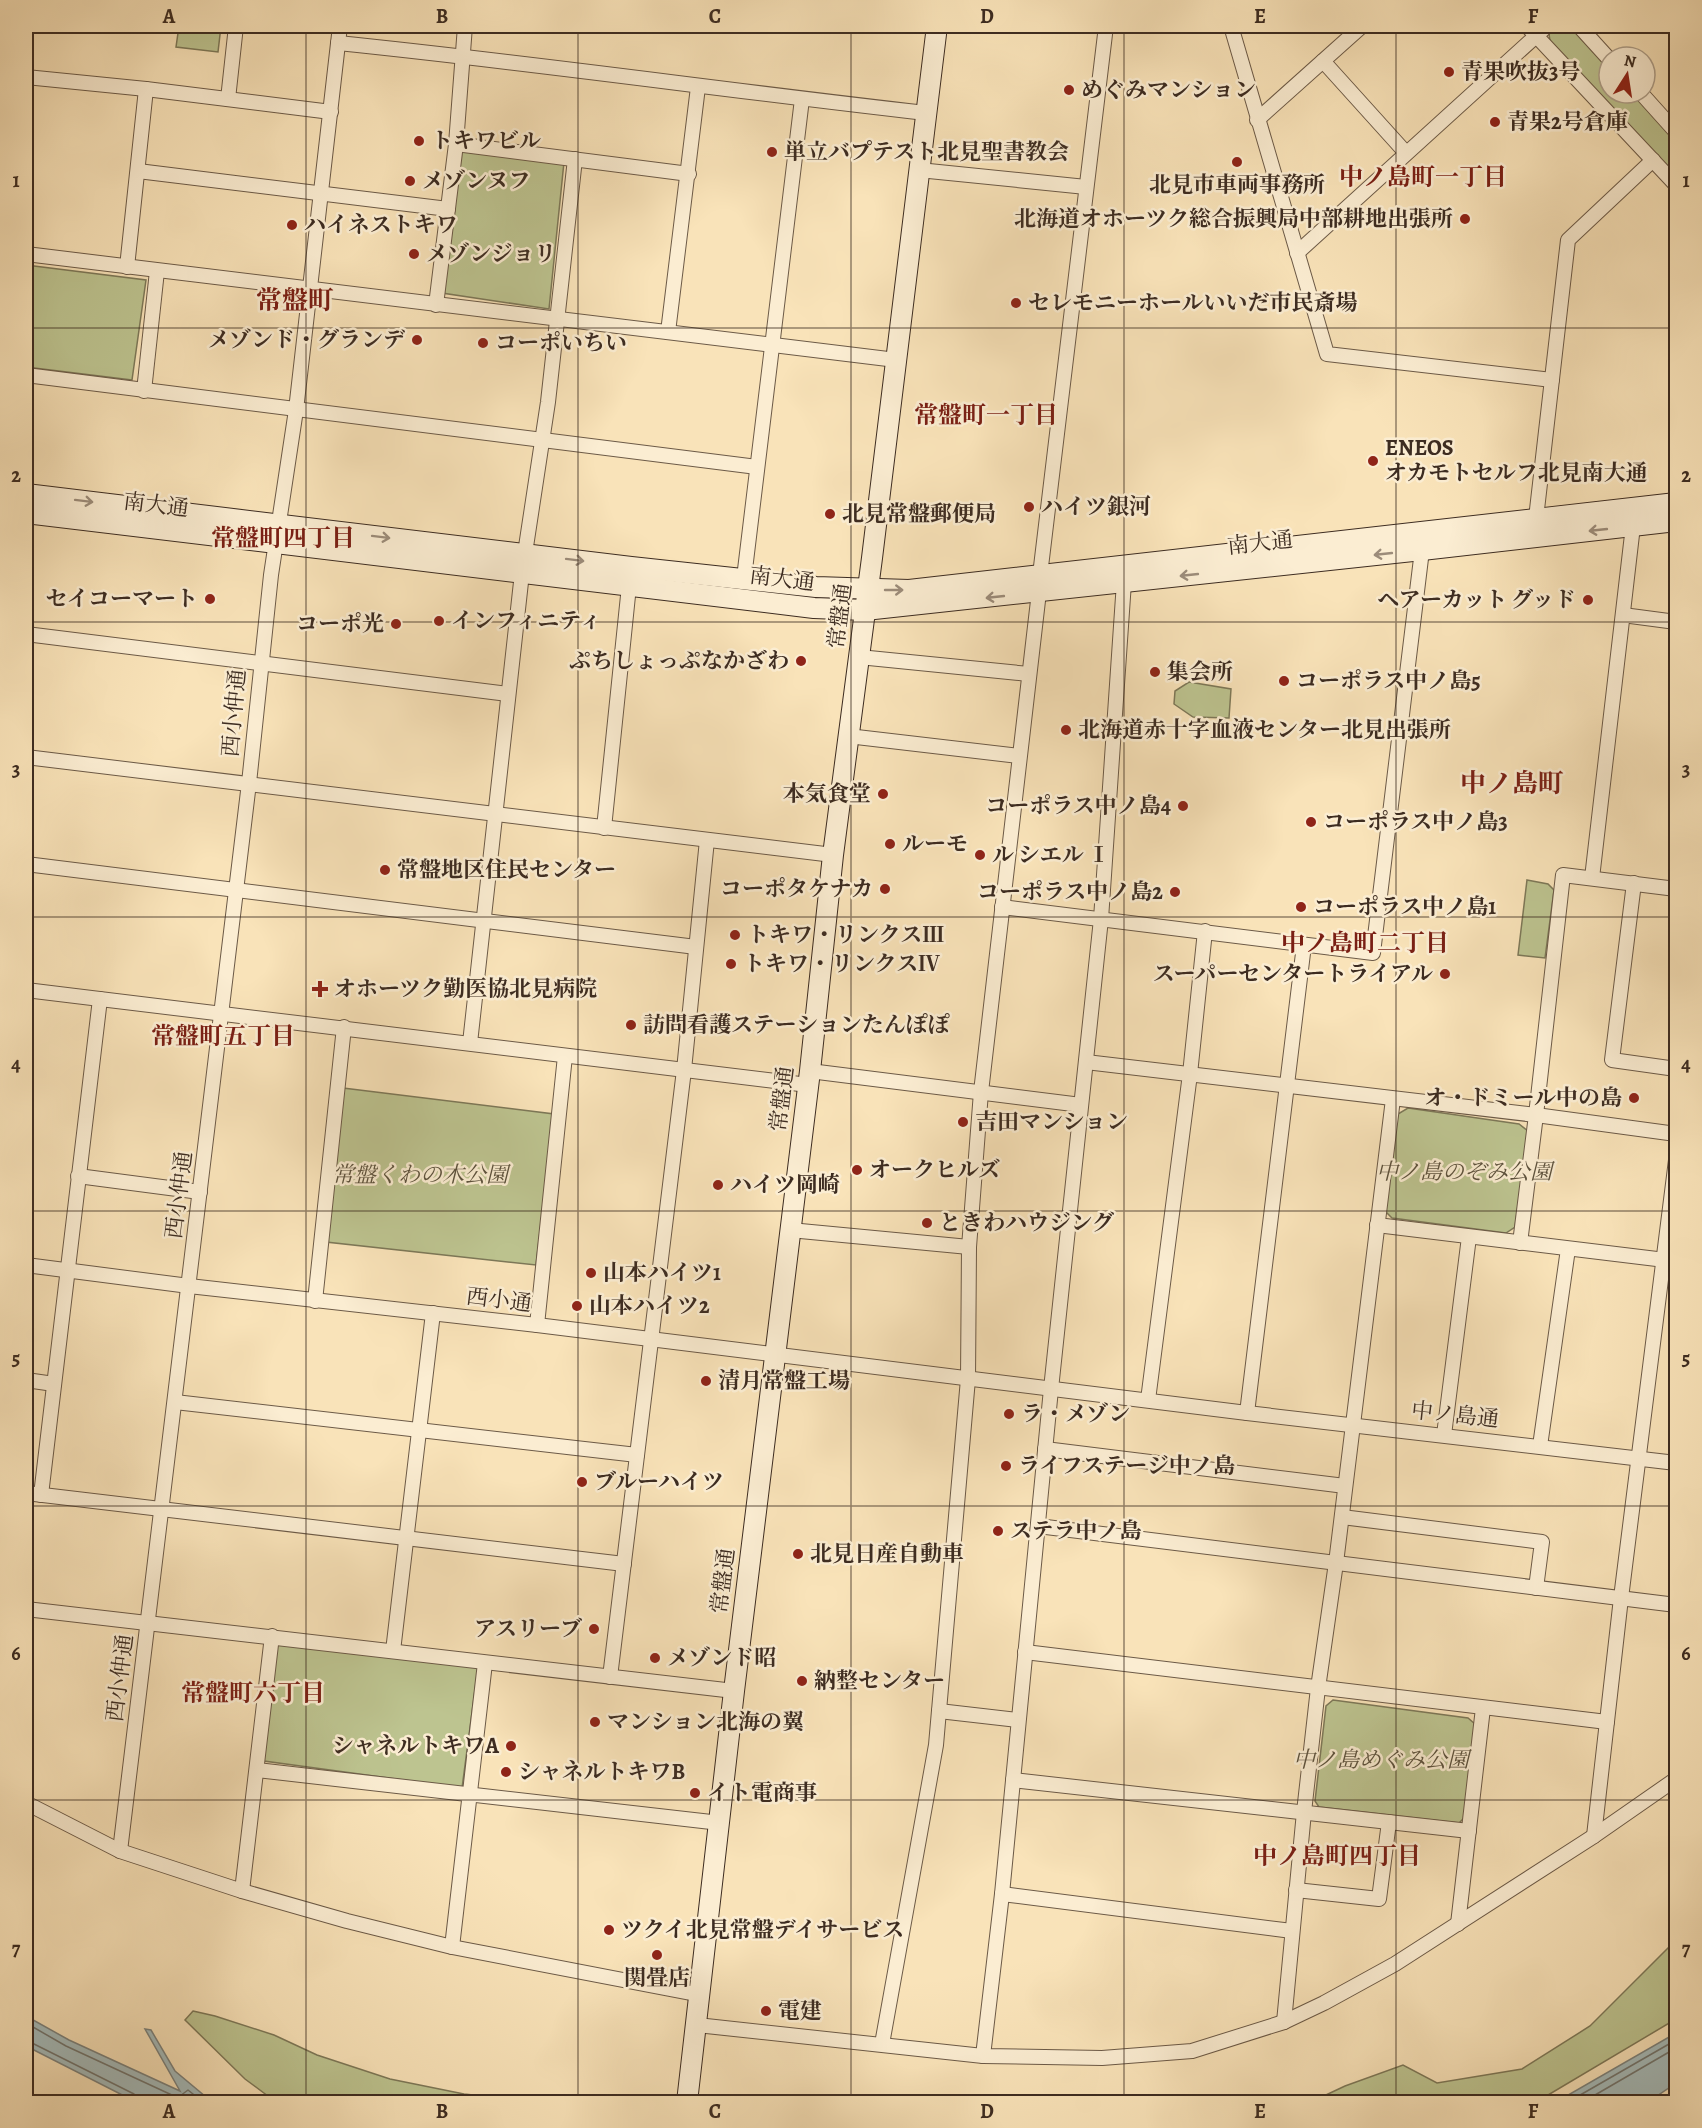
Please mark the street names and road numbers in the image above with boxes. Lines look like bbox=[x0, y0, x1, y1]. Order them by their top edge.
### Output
street label: 南大通 bbox=[121, 486, 191, 524]
street label: 南大通 bbox=[1226, 525, 1294, 561]
street label: 南大通 bbox=[747, 560, 817, 598]
street label: 常盤通 bbox=[821, 581, 859, 651]
street label: 西小仲通 bbox=[215, 668, 253, 758]
street label: 常盤通 bbox=[763, 1064, 801, 1134]
street label: 西小仲通 bbox=[159, 1149, 199, 1241]
street label: 西小通 bbox=[464, 1281, 534, 1319]
street label: 中ノ島通 bbox=[1410, 1395, 1500, 1435]
street label: 常盤通 bbox=[704, 1546, 742, 1616]
street label: 西小仲通 bbox=[100, 1632, 140, 1724]

